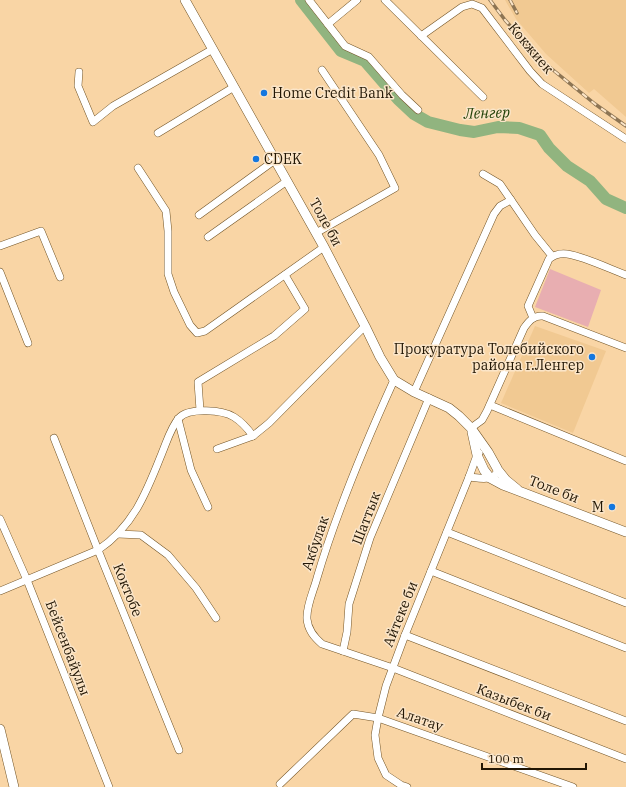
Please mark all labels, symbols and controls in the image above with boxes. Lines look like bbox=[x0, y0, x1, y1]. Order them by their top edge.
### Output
street label: Кокжиек bbox=[504, 19, 558, 77]
place label: Home Credit Bank bbox=[272, 84, 394, 102]
marker: Home Credit Bank bbox=[259, 88, 269, 98]
water label: Ленгер bbox=[463, 102, 510, 123]
place label: CDEK bbox=[264, 150, 302, 168]
marker: CDEK bbox=[251, 154, 261, 164]
street label: Толе би bbox=[305, 195, 347, 249]
place label: Прокуратура Толебийского района г.Ленгер bbox=[394, 340, 584, 374]
marker: Прокуратура Толебийского района г.Ленгер bbox=[587, 352, 597, 362]
street label: Толе би bbox=[526, 471, 582, 507]
street label: Шаттык bbox=[348, 489, 384, 547]
place label: M bbox=[592, 498, 604, 516]
marker: M bbox=[607, 502, 617, 512]
street label: Акбулак bbox=[297, 513, 333, 573]
street label: Коктобе bbox=[109, 561, 147, 619]
street label: Айтеке би bbox=[379, 579, 421, 649]
street label: Бейсенбайулы bbox=[42, 598, 94, 698]
street label: Казыбек би bbox=[474, 679, 554, 725]
street label: Алатау bbox=[394, 703, 446, 736]
scale bar bbox=[482, 745, 586, 771]
text: 100 m bbox=[488, 751, 524, 766]

